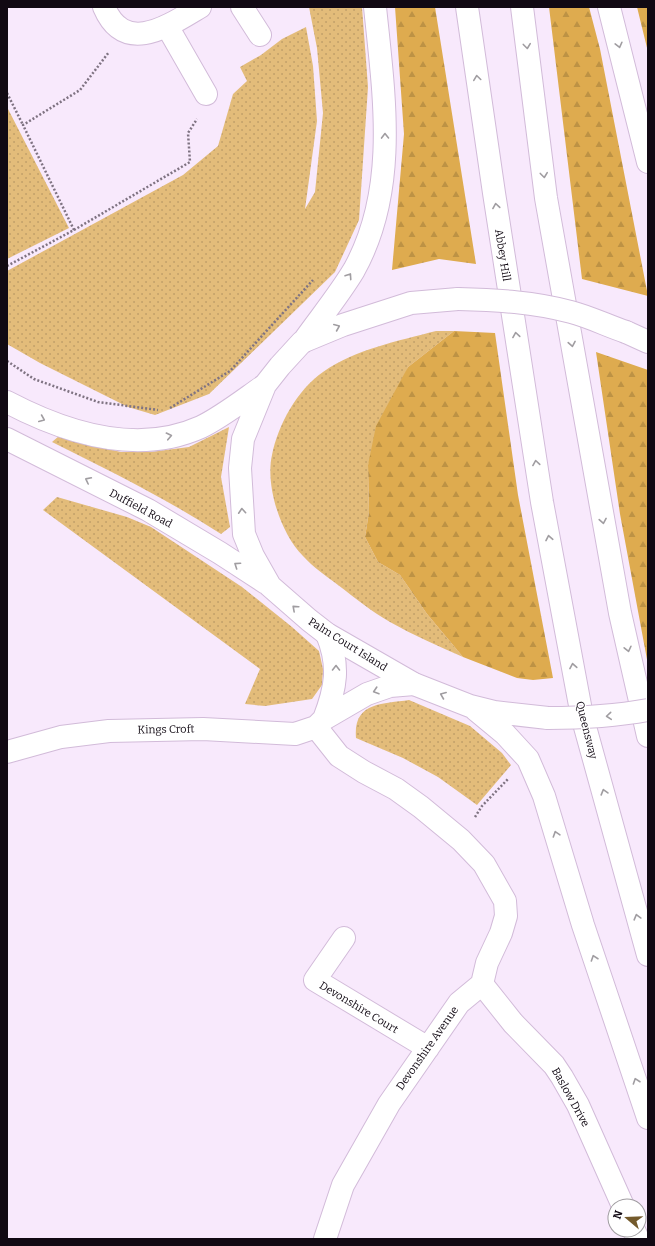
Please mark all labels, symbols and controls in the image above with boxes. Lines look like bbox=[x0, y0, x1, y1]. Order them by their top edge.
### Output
one-way arrow bbox=[614, 41, 623, 48]
one-way arrow bbox=[522, 43, 531, 49]
one-way arrow bbox=[473, 75, 482, 81]
one-way arrow bbox=[381, 133, 389, 139]
one-way arrow bbox=[539, 172, 548, 178]
one-way arrow bbox=[492, 203, 501, 210]
street label: Abbey Hill bbox=[492, 228, 513, 282]
one-way arrow bbox=[344, 273, 352, 280]
one-way arrow bbox=[333, 324, 341, 332]
one-way arrow bbox=[512, 332, 521, 338]
one-way arrow bbox=[567, 341, 576, 347]
one-way arrow bbox=[39, 414, 46, 422]
one-way arrow bbox=[165, 433, 172, 441]
one-way arrow bbox=[532, 460, 541, 466]
one-way arrow bbox=[85, 477, 92, 485]
street label: Duffield Road bbox=[107, 486, 175, 531]
one-way arrow bbox=[237, 508, 246, 514]
one-way arrow bbox=[599, 518, 607, 524]
one-way arrow bbox=[546, 535, 554, 541]
one-way arrow bbox=[235, 562, 242, 569]
one-way arrow bbox=[292, 606, 300, 613]
street label: Palm Court Island bbox=[306, 615, 390, 674]
one-way arrow bbox=[624, 646, 632, 652]
one-way arrow bbox=[569, 662, 578, 669]
one-way arrow bbox=[332, 665, 340, 671]
one-way arrow bbox=[373, 686, 380, 695]
one-way arrow bbox=[439, 691, 446, 699]
street label: Queensway bbox=[573, 700, 600, 761]
one-way arrow bbox=[606, 711, 613, 720]
street label: Kings Croft bbox=[137, 723, 195, 736]
one-way arrow bbox=[600, 789, 608, 795]
one-way arrow bbox=[553, 830, 561, 837]
one-way arrow bbox=[634, 914, 642, 921]
one-way arrow bbox=[591, 955, 599, 962]
street label: Devonshire Court bbox=[317, 979, 400, 1036]
street label: Devonshire Avenue bbox=[394, 1004, 461, 1093]
street label: Baslow Drive bbox=[549, 1065, 592, 1129]
one-way arrow bbox=[632, 1078, 640, 1085]
north arrow bbox=[607, 1198, 647, 1238]
text: N bbox=[610, 1208, 626, 1221]

